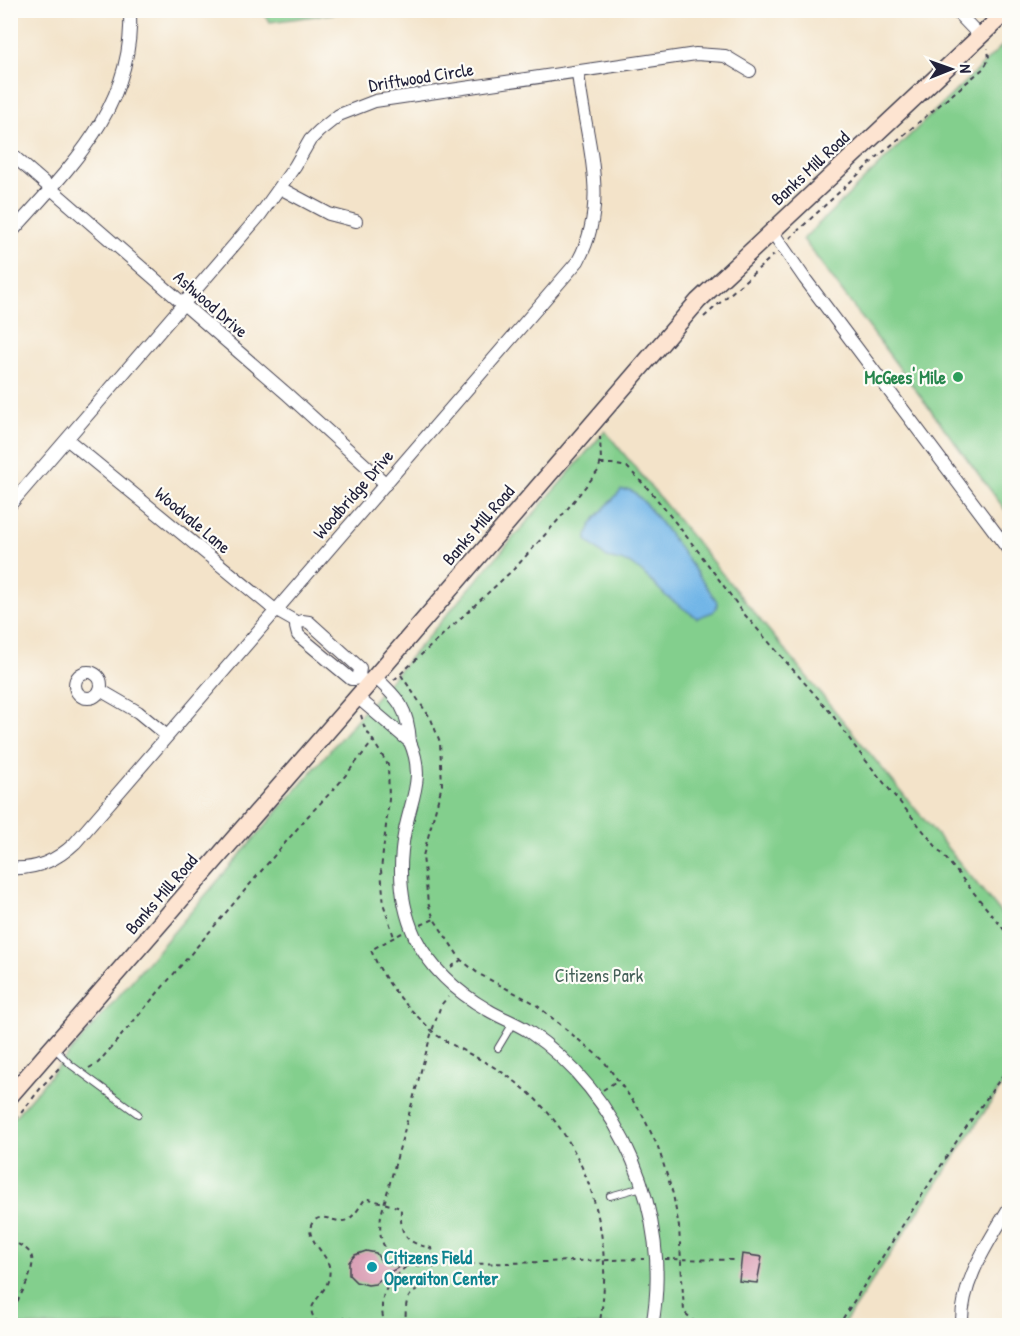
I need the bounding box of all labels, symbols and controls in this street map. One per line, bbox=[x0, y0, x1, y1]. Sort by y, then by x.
north arrow bbox=[921, 39, 981, 99]
street label: Driftwood Circle bbox=[367, 56, 475, 98]
text: N bbox=[955, 64, 977, 74]
street label: Banks Mill Road bbox=[765, 125, 855, 211]
street label: Ashwood Drive bbox=[168, 265, 254, 343]
place label: McGees' Mile bbox=[865, 365, 947, 390]
marker: McGees' Mile bbox=[951, 370, 965, 384]
street label: Woodbridge Drive bbox=[307, 444, 399, 544]
street label: Banks Mill Road bbox=[436, 479, 520, 571]
street label: Woodvale Lane bbox=[150, 481, 236, 559]
street label: Banks Mill Road bbox=[119, 848, 203, 940]
park label: Citizens Park bbox=[555, 963, 644, 988]
place label: Citizens Field Operaiton Center bbox=[384, 1245, 498, 1292]
marker: Citizens Field Operaiton Center bbox=[365, 1260, 379, 1274]

